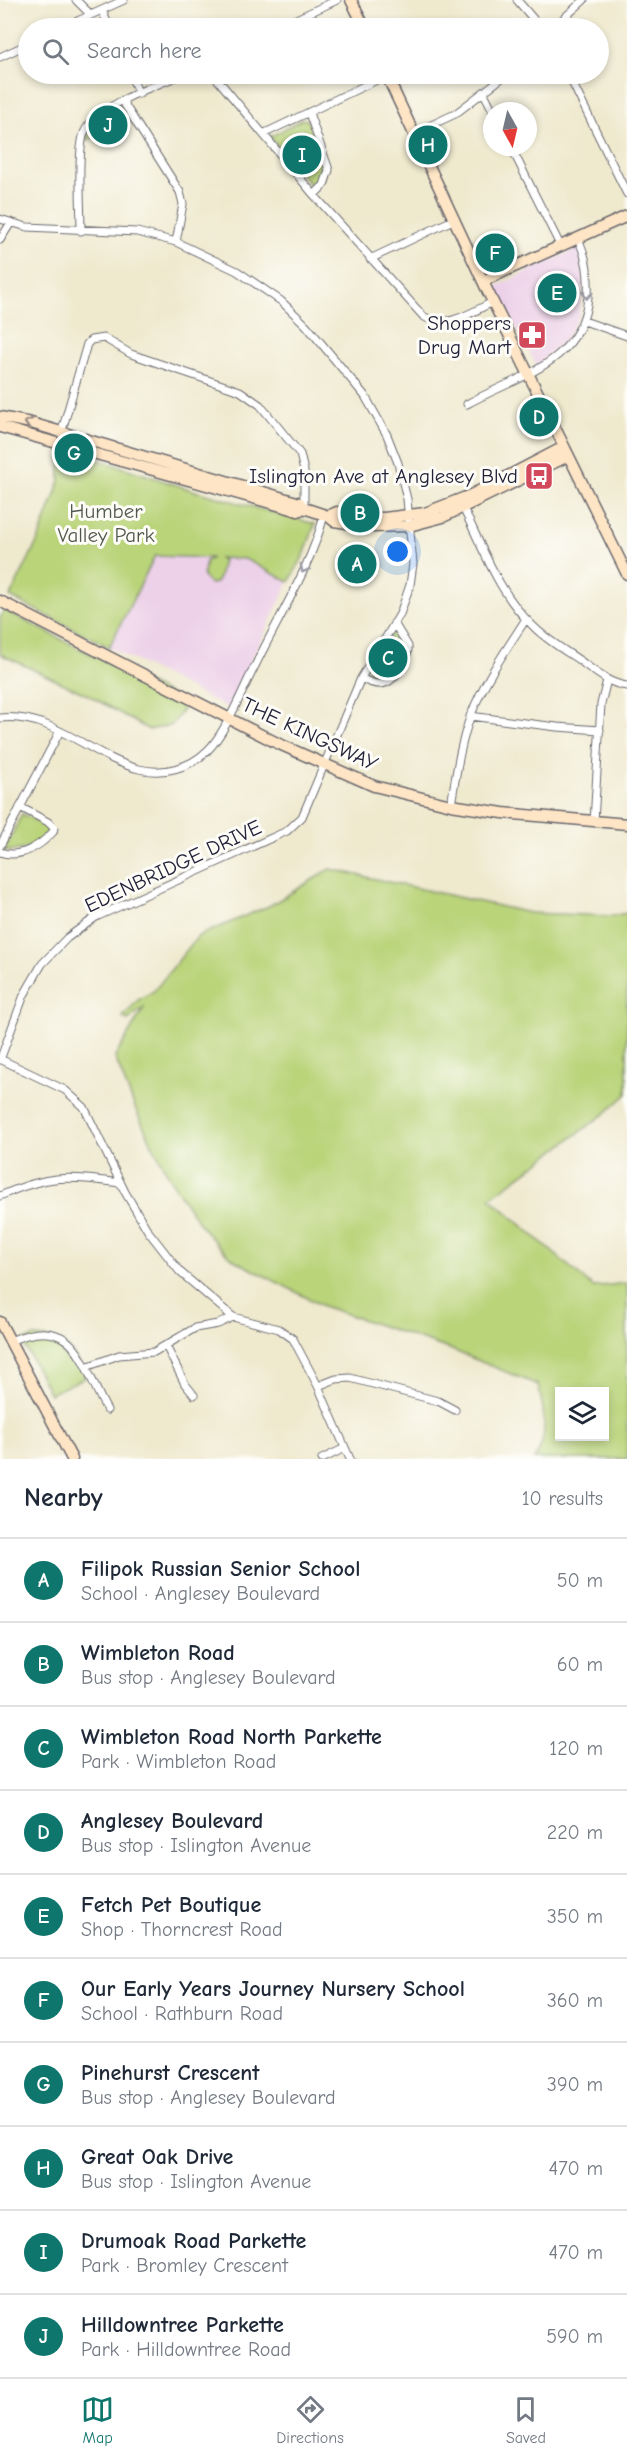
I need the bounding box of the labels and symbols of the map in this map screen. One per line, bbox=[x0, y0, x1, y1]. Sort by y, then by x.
pin: J bbox=[88, 102, 128, 148]
north arrow bbox=[483, 102, 537, 156]
pin: H bbox=[408, 122, 448, 168]
pin: I bbox=[282, 132, 322, 178]
pin: F bbox=[476, 230, 514, 276]
pin: E bbox=[538, 270, 576, 316]
one-way arrow bbox=[581, 291, 594, 300]
place label: Shoppers Drug Mart bbox=[418, 311, 512, 359]
pharmacy icon: Shoppers Drug Mart bbox=[516, 319, 548, 351]
pin: D bbox=[520, 394, 558, 440]
one-way arrow bbox=[23, 418, 34, 430]
pin: G bbox=[54, 430, 94, 476]
bus stop icon: Islington Ave at Anglesey Blvd bbox=[523, 460, 555, 492]
place label: Islington Ave at Anglesey Blvd bbox=[249, 464, 518, 488]
pin: B bbox=[340, 490, 380, 536]
park label: Humber Valley Park bbox=[57, 499, 155, 547]
your location bbox=[383, 537, 412, 566]
pin: A bbox=[338, 542, 376, 586]
one-way arrow bbox=[299, 563, 311, 574]
pin: C bbox=[368, 636, 408, 680]
street label: THE KINGSWAY bbox=[238, 692, 382, 776]
street label: EDENBRIDGE DRIVE bbox=[81, 815, 265, 917]

